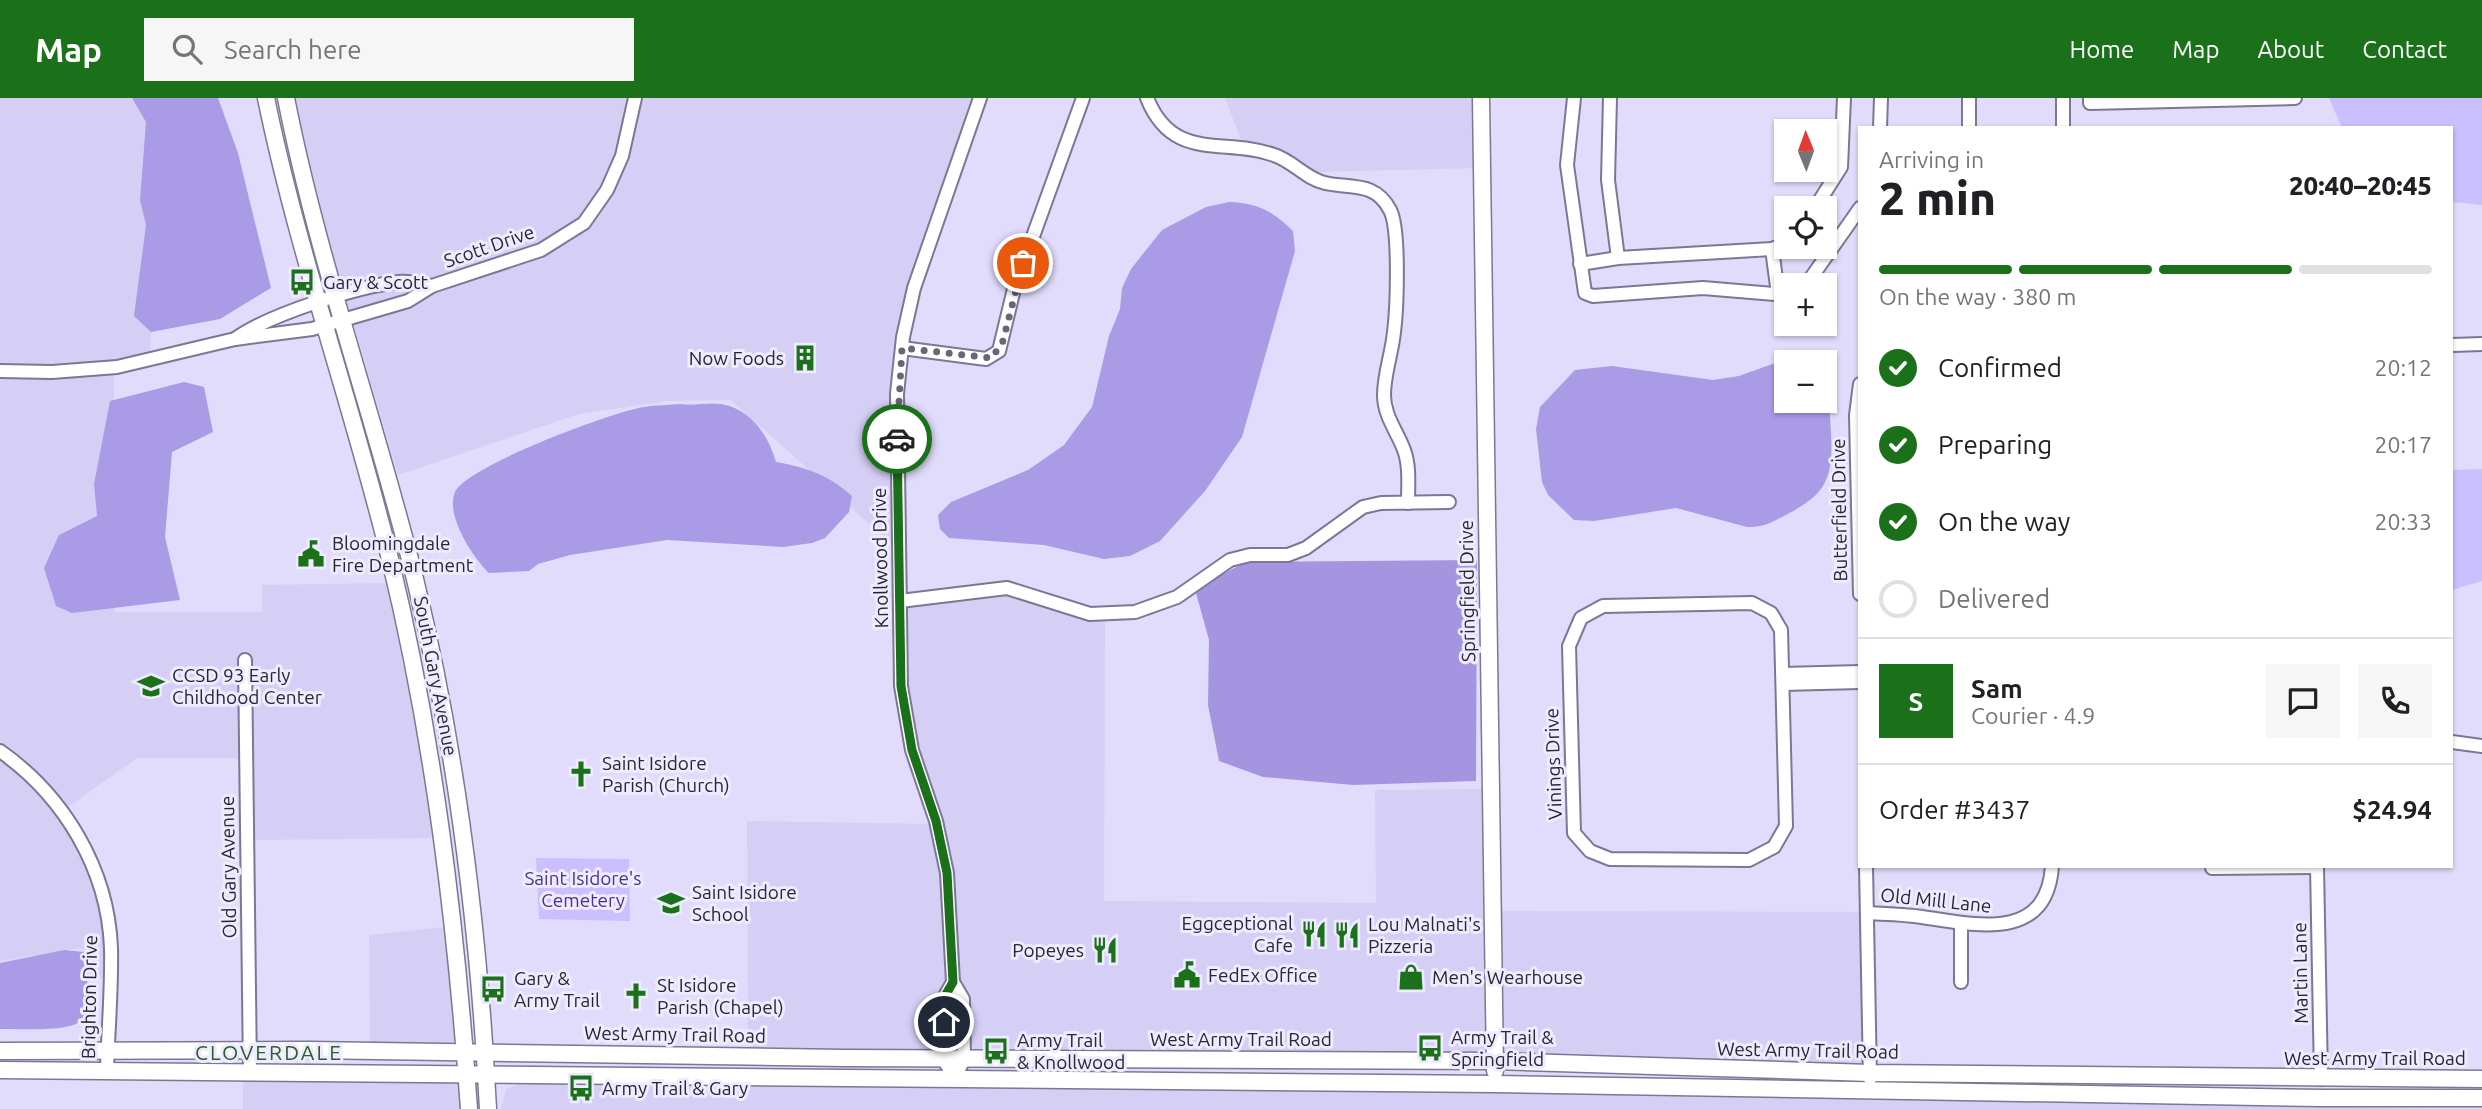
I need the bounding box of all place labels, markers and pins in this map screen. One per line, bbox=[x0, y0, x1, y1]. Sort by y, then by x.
pin bbox=[993, 233, 1053, 293]
bus stop icon: Gary & Scott bbox=[287, 267, 317, 297]
place label: Gary & Scott bbox=[323, 271, 429, 293]
building icon: Now Foods bbox=[790, 343, 820, 373]
place label: Now Foods bbox=[689, 347, 784, 369]
place label: Bloomingdale Fire Department bbox=[332, 532, 474, 576]
public building icon: Bloomingdale Fire Department bbox=[296, 539, 326, 569]
place label: CCSD 93 Early Childhood Center bbox=[172, 664, 322, 708]
school or university icon: CCSD 93 Early Childhood Center bbox=[136, 671, 166, 701]
place label: Saint Isidore Parish (Church) bbox=[602, 752, 730, 796]
church icon: Saint Isidore Parish (Church) bbox=[566, 759, 596, 789]
place label: Saint Isidore School bbox=[692, 881, 797, 925]
school or university icon: Saint Isidore School bbox=[656, 888, 686, 918]
place label: Eggceptional Cafe bbox=[1182, 912, 1293, 956]
place label: Lou Malnati's Pizzeria bbox=[1368, 913, 1481, 957]
restaurant icon: Eggceptional Cafe bbox=[1299, 919, 1329, 949]
restaurant icon: Lou Malnati's Pizzeria bbox=[1332, 920, 1362, 950]
restaurant icon: Popeyes bbox=[1090, 935, 1120, 965]
place label: Popeyes bbox=[1012, 939, 1084, 961]
public building icon: FedEx Office bbox=[1172, 960, 1202, 990]
shop icon: Men's Wearhouse bbox=[1396, 962, 1426, 992]
place label: FedEx Office bbox=[1208, 964, 1317, 986]
place label: Men's Wearhouse bbox=[1432, 966, 1583, 988]
place label: Gary & Army Trail bbox=[514, 967, 600, 1011]
bus stop icon: Gary & Army Trail bbox=[478, 974, 508, 1004]
place label: St Isidore Parish (Chapel) bbox=[657, 974, 784, 1018]
church icon: St Isidore Parish (Chapel) bbox=[621, 981, 651, 1011]
pin bbox=[914, 992, 974, 1052]
place label: Army Trail & Springfield bbox=[1451, 1026, 1554, 1070]
place label: Army Trail & Knollwood bbox=[1017, 1029, 1125, 1073]
bus stop icon: Army Trail & Springfield bbox=[1415, 1033, 1445, 1063]
bus stop icon: Army Trail & Knollwood bbox=[981, 1036, 1011, 1066]
bus stop icon: Army Trail & Gary bbox=[566, 1073, 596, 1103]
place label: Army Trail & Gary bbox=[602, 1077, 748, 1099]

